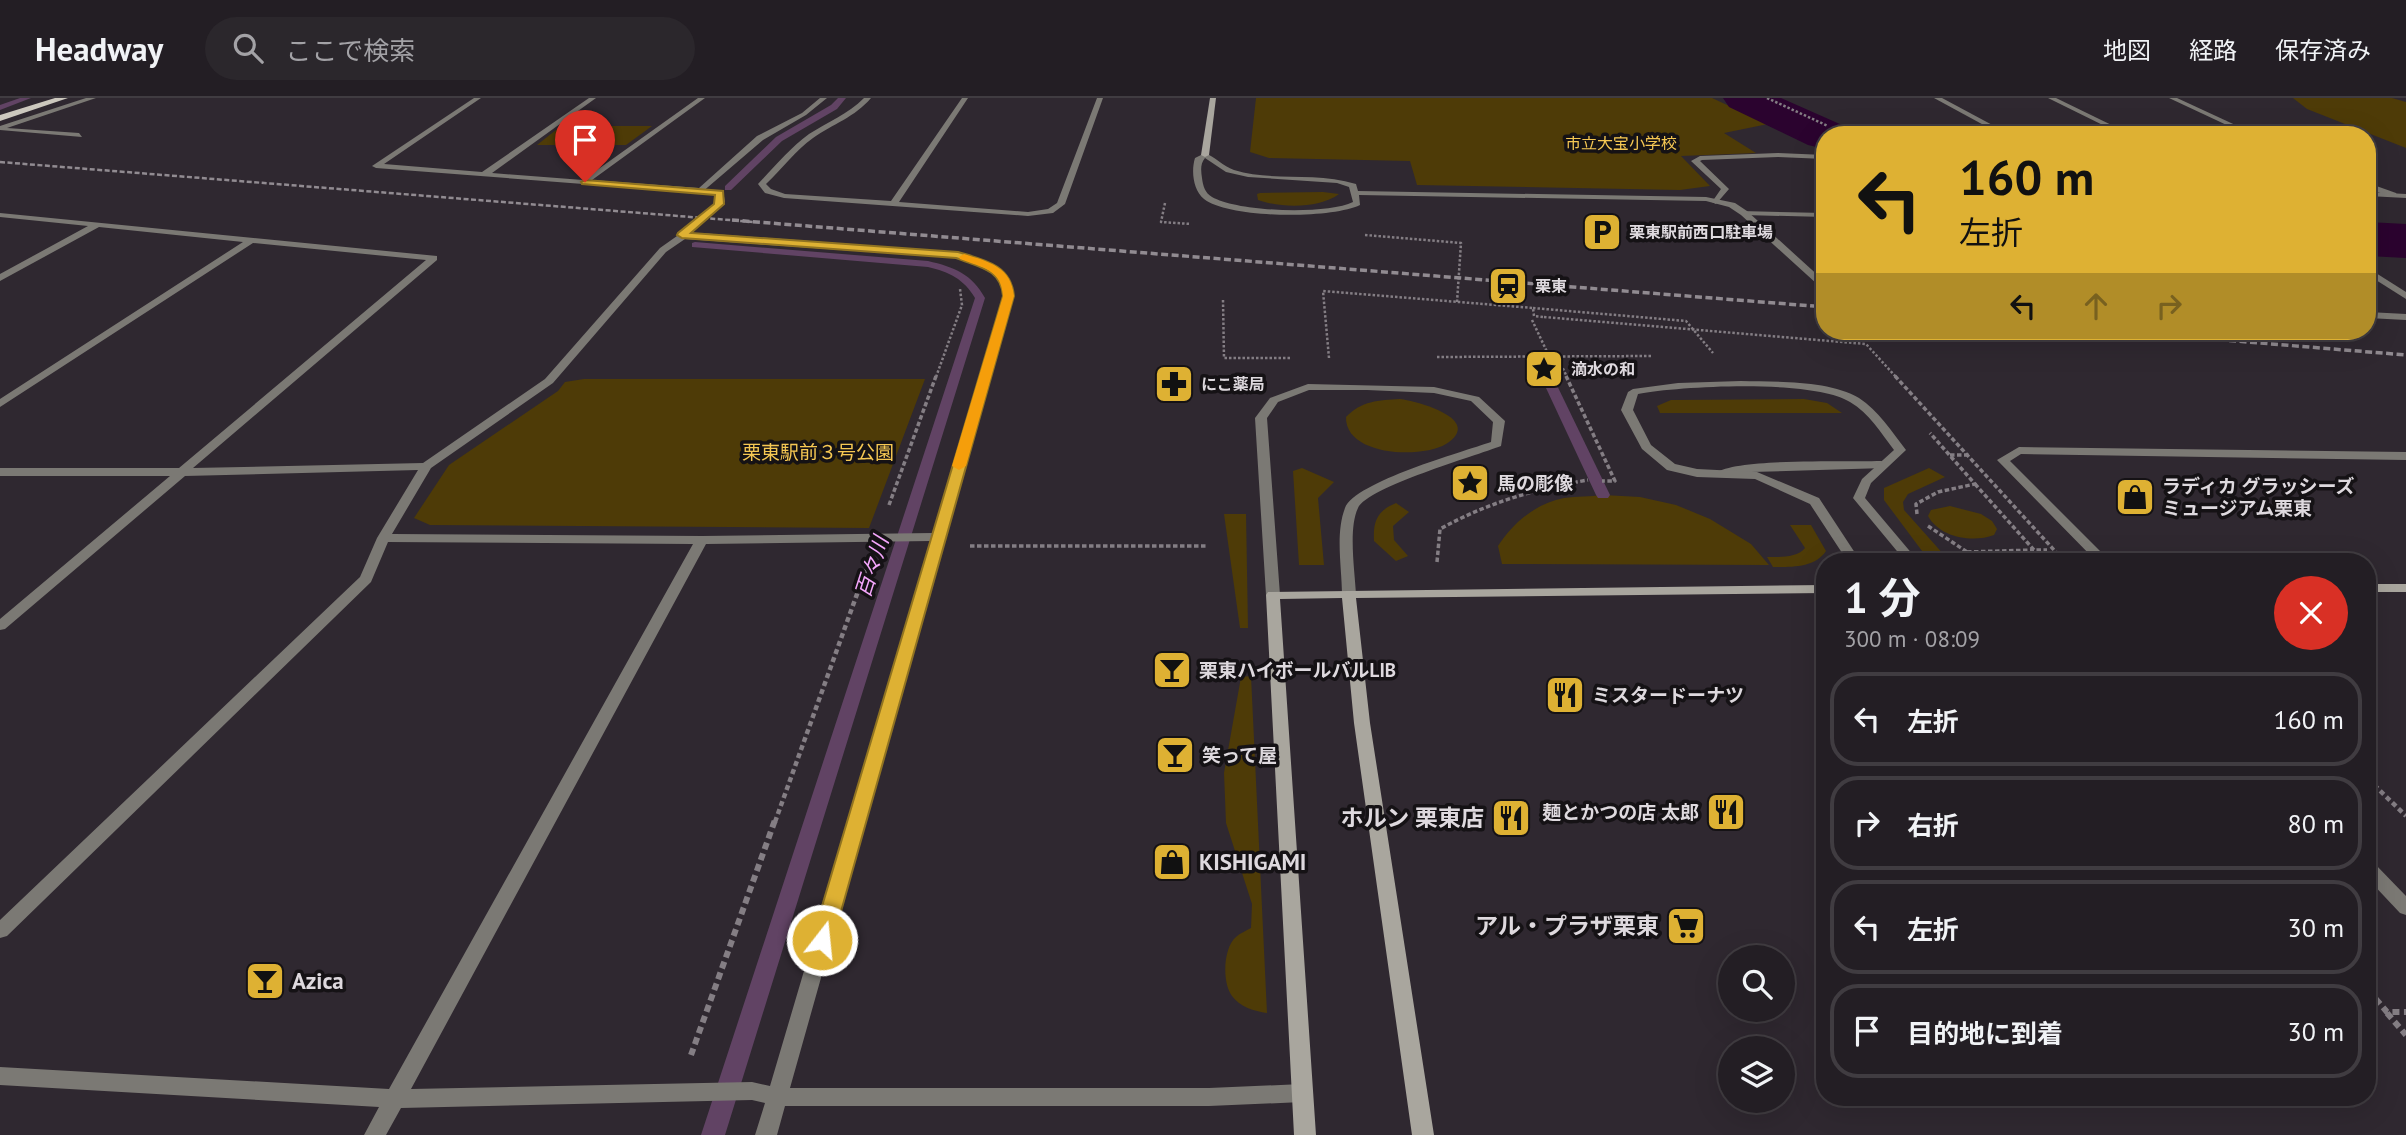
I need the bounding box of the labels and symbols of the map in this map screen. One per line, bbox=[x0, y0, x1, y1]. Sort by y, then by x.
pin bbox=[555, 110, 615, 182]
park label: 市立大宝小学校 bbox=[1565, 133, 1677, 153]
parking icon: 栗東駅前西口駐車場 bbox=[1581, 211, 1623, 253]
place label: 栗東駅前西口駐車場 bbox=[1629, 222, 1773, 242]
station icon: 栗東 bbox=[1487, 265, 1529, 307]
place label: 栗東 bbox=[1535, 276, 1567, 296]
place icon: 滴水の和 bbox=[1523, 348, 1565, 390]
place label: 滴水の和 bbox=[1571, 359, 1635, 379]
pharmacy icon: にこ薬局 bbox=[1153, 363, 1195, 405]
place label: にこ薬局 bbox=[1201, 374, 1265, 394]
park label: 栗東駅前３号公園 bbox=[742, 440, 894, 464]
place icon: 馬の彫像 bbox=[1449, 462, 1491, 504]
place label: 馬の彫像 bbox=[1497, 471, 1573, 495]
place label: ラディカ グラッシーズ ミュージアム栗東 bbox=[2162, 474, 2355, 520]
shop icon: ラディカ グラッシーズ ミュージアム栗東 bbox=[2114, 476, 2156, 518]
water label: 百々川 bbox=[849, 531, 895, 601]
bar icon: 栗東ハイボールバルLIB bbox=[1151, 649, 1193, 691]
place label: 栗東ハイボールバルLIB bbox=[1199, 658, 1396, 682]
restaurant icon: ミスタードーナツ bbox=[1544, 674, 1586, 716]
place label: ミスタードーナツ bbox=[1592, 683, 1744, 707]
bar icon: 笑って屋 bbox=[1154, 734, 1196, 776]
place label: 笑って屋 bbox=[1202, 743, 1277, 767]
restaurant icon: 麺とかつの店 太郎 bbox=[1705, 791, 1747, 833]
restaurant icon: ホルン 栗東店 bbox=[1490, 797, 1532, 839]
place label: 麺とかつの店 太郎 bbox=[1542, 800, 1699, 824]
place label: ホルン 栗東店 bbox=[1341, 803, 1484, 832]
shop icon: KISHIGAMI bbox=[1151, 841, 1193, 883]
place label: KISHIGAMI bbox=[1199, 847, 1306, 876]
position arrow bbox=[785, 903, 859, 977]
supermarket icon: アル・プラザ栗東 bbox=[1665, 905, 1707, 947]
place label: アル・プラザ栗東 bbox=[1475, 911, 1659, 940]
bar icon: Azica bbox=[244, 960, 286, 1002]
place label: Azica bbox=[292, 966, 344, 995]

